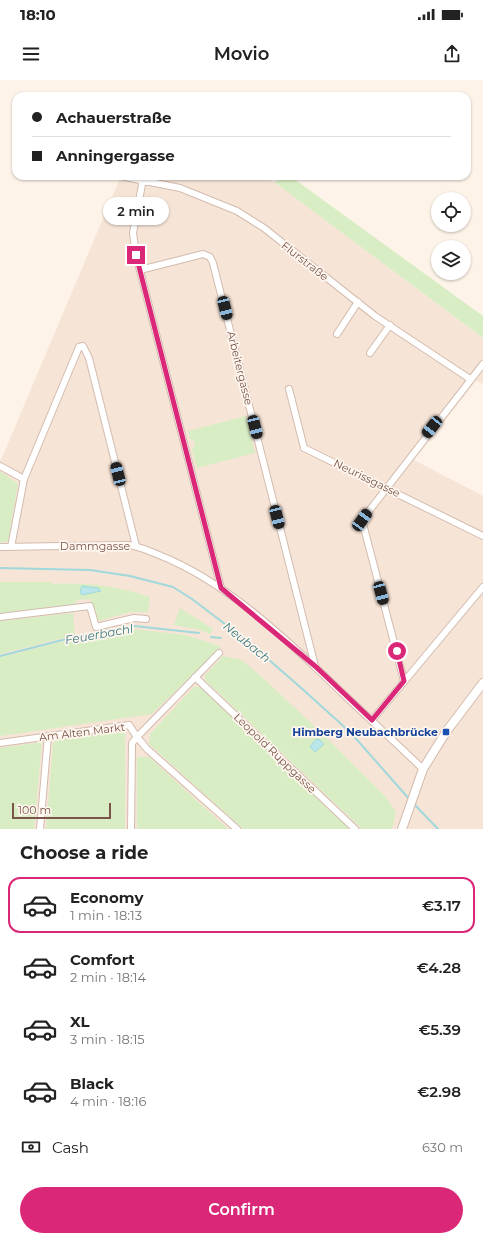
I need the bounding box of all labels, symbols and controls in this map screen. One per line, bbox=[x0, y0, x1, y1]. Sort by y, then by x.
text: 18:10 bbox=[20, 5, 56, 24]
icon: menu bbox=[20, 43, 42, 65]
text: Movio bbox=[214, 43, 269, 65]
icon: share bbox=[441, 43, 463, 65]
text: Achauerstraße bbox=[56, 108, 172, 127]
text: Anningergasse bbox=[56, 146, 175, 165]
map controls bbox=[431, 192, 471, 280]
button: locate bbox=[431, 192, 471, 232]
callout: 2 min bbox=[103, 197, 169, 225]
text: 2 min bbox=[117, 203, 155, 219]
street label: Flurstraße bbox=[279, 238, 332, 284]
button: layers bbox=[431, 240, 471, 280]
route end bbox=[127, 246, 145, 264]
car bbox=[216, 295, 234, 321]
street label: Arbeitergasse bbox=[224, 330, 256, 407]
car bbox=[246, 414, 264, 440]
car bbox=[420, 414, 444, 440]
street label: Neurissgasse bbox=[331, 456, 403, 500]
car bbox=[109, 461, 127, 487]
car bbox=[268, 504, 286, 530]
car bbox=[350, 507, 374, 533]
street label: Dammgasse bbox=[60, 539, 131, 553]
car bbox=[372, 580, 390, 606]
water label: Neubach bbox=[220, 619, 274, 665]
water label: Feuerbachl bbox=[64, 620, 135, 647]
route start bbox=[388, 642, 406, 660]
street label: Leopold Ruppgasse bbox=[231, 710, 319, 796]
street label: Am Alten Markt bbox=[38, 720, 126, 744]
place label: Himberg Neubachbrücke bbox=[292, 725, 438, 739]
marker: Himberg Neubachbrücke bbox=[441, 727, 451, 737]
scale bar bbox=[12, 801, 111, 820]
text: 100 m bbox=[18, 803, 51, 817]
text: Choose a ride bbox=[20, 842, 148, 864]
icon: car bbox=[22, 887, 58, 923]
text: Economy bbox=[70, 888, 143, 907]
text: €3.17 bbox=[422, 896, 461, 915]
text: 1 min · 18:13 bbox=[70, 907, 142, 923]
icon: car bbox=[22, 949, 58, 985]
text: Comfort bbox=[70, 950, 135, 969]
text: €4.28 bbox=[416, 958, 461, 977]
text: 2 min · 18:14 bbox=[70, 969, 146, 985]
icon: car bbox=[22, 1011, 58, 1047]
text: XL bbox=[70, 1012, 89, 1031]
text: €5.39 bbox=[418, 1020, 461, 1039]
text: 3 min · 18:15 bbox=[70, 1031, 145, 1047]
icon: car bbox=[22, 1073, 58, 1109]
text: Black bbox=[70, 1074, 114, 1093]
text: €2.98 bbox=[417, 1082, 461, 1101]
text: 4 min · 18:16 bbox=[70, 1093, 147, 1109]
icon: cash bbox=[20, 1136, 42, 1158]
text: Cash bbox=[52, 1138, 89, 1157]
text: 630 m bbox=[422, 1139, 463, 1155]
button: Confirm bbox=[20, 1187, 463, 1233]

